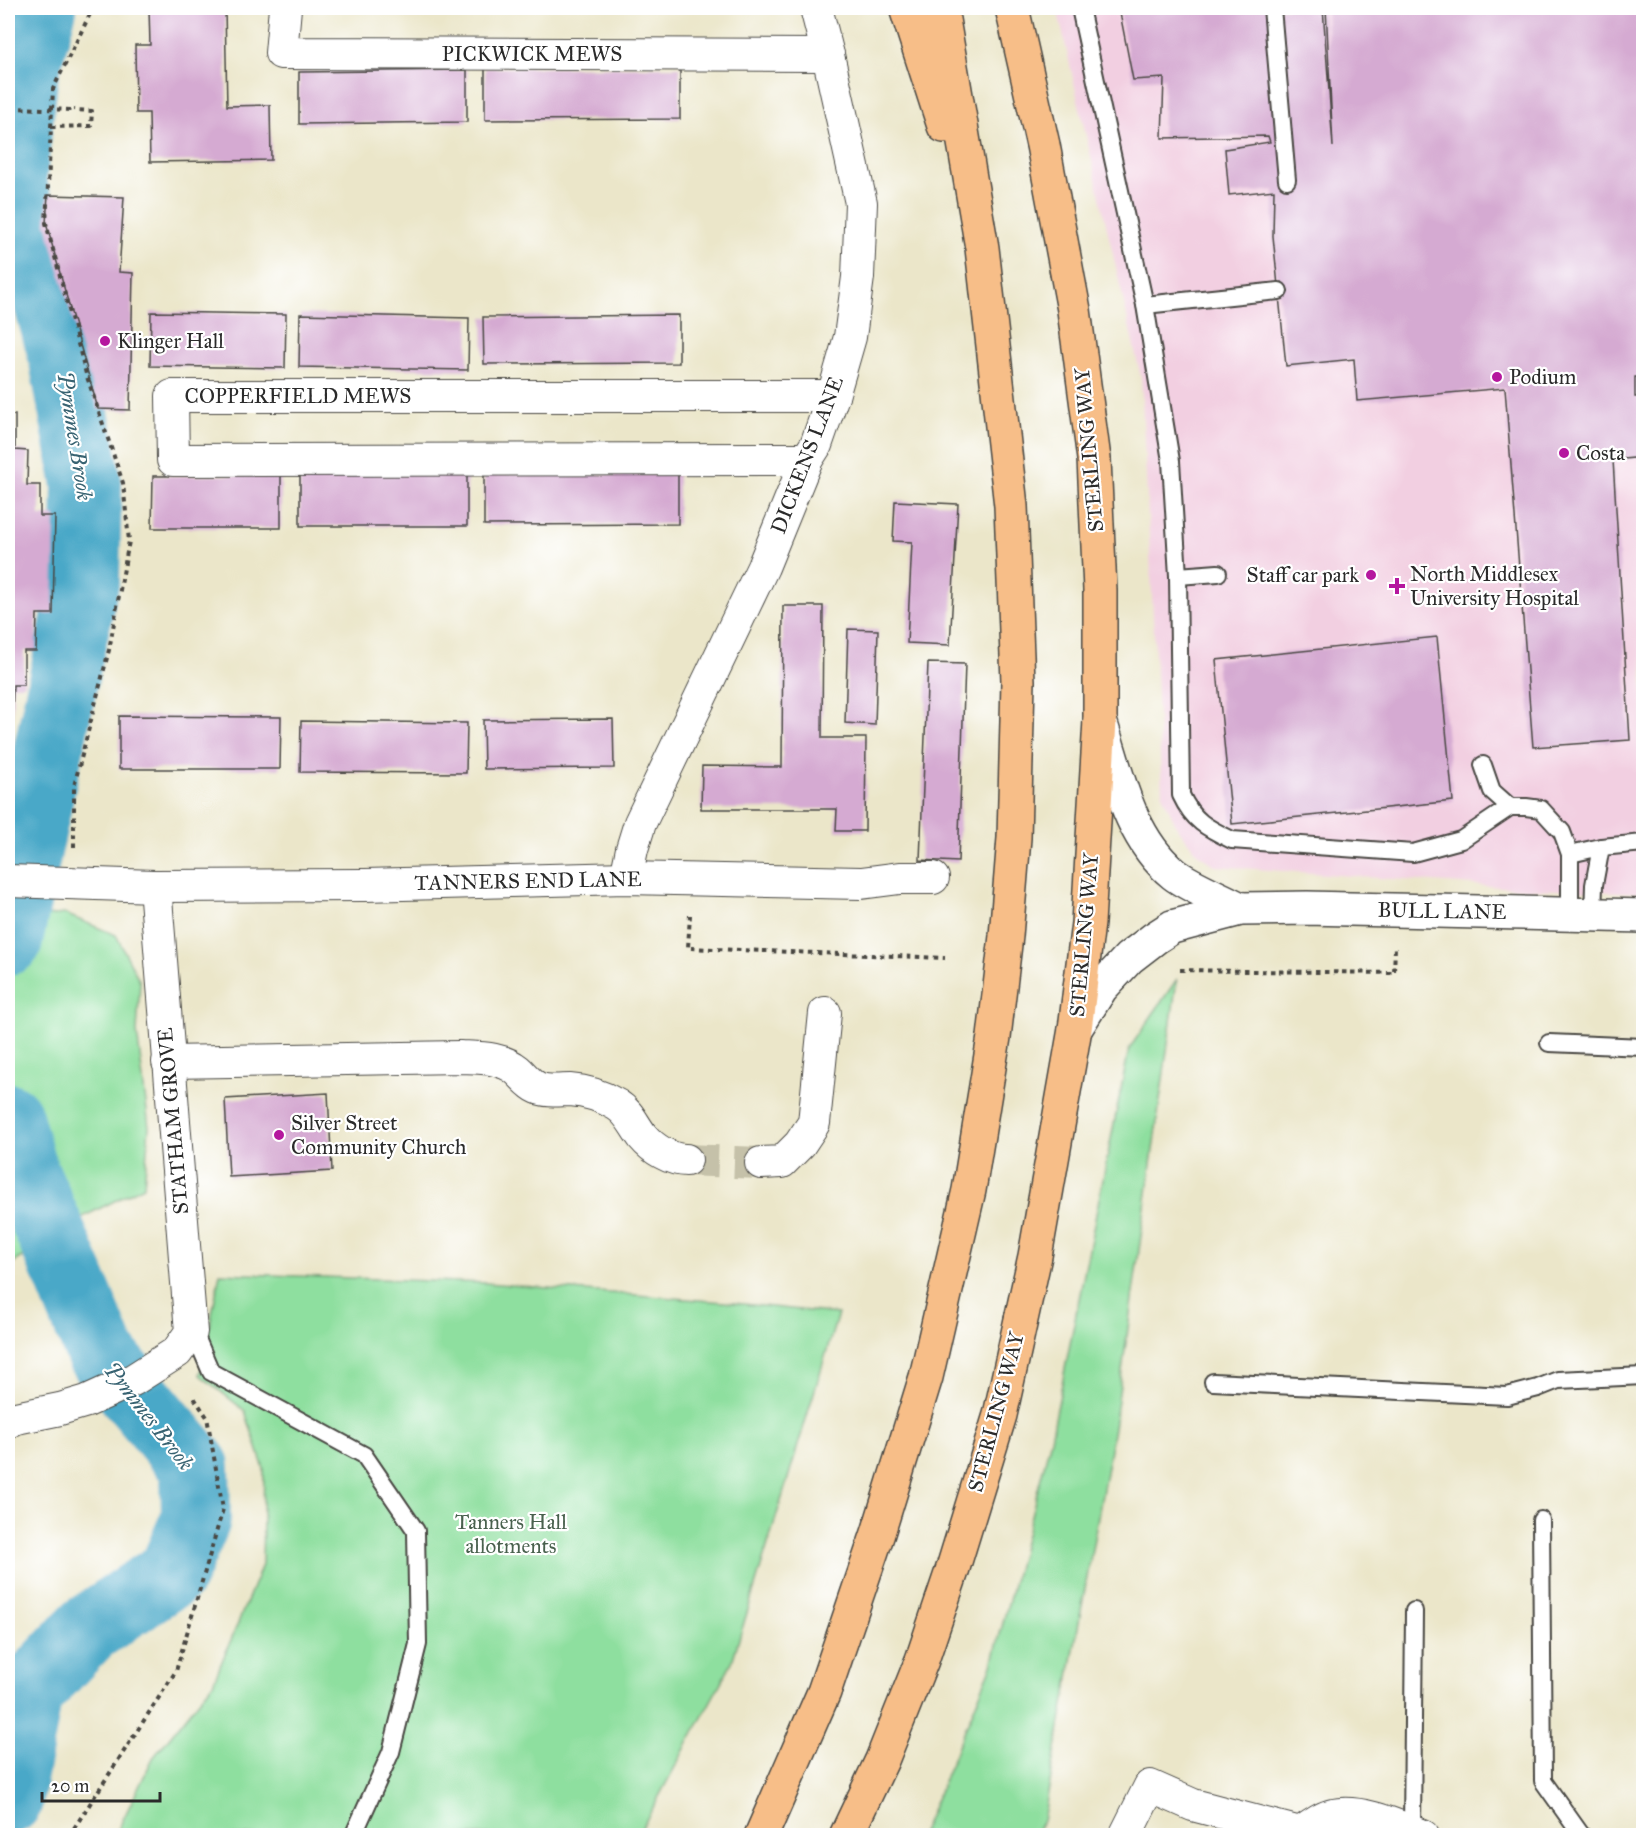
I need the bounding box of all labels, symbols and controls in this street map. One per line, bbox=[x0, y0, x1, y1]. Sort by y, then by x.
street label: PICKWICK MEWS bbox=[442, 41, 622, 67]
place label: Klinger Hall bbox=[117, 328, 224, 354]
marker: Klinger Hall bbox=[98, 334, 112, 348]
place label: Podium bbox=[1509, 364, 1577, 390]
street label: STERLING WAY bbox=[1069, 366, 1109, 533]
water label: Pymmes Brook bbox=[51, 370, 99, 503]
marker: Podium bbox=[1490, 370, 1504, 384]
street label: DICKENS LANE bbox=[765, 373, 849, 537]
street label: COPPERFIELD MEWS bbox=[185, 383, 411, 409]
place label: Costa bbox=[1576, 440, 1625, 466]
marker: Costa bbox=[1557, 446, 1571, 460]
place label: North Middlesex University Hospital bbox=[1410, 561, 1579, 611]
place label: Staff car park bbox=[1247, 562, 1359, 588]
marker: Staff car park bbox=[1364, 568, 1378, 582]
marker: North Middlesex University Hospital bbox=[1388, 577, 1406, 595]
street label: STERLING WAY bbox=[1064, 851, 1104, 1018]
street label: TANNERS END LANE bbox=[414, 866, 642, 896]
street label: BULL LANE bbox=[1377, 897, 1507, 925]
street label: STATHAM GROVE bbox=[152, 1027, 194, 1215]
place label: Silver Street Community Church bbox=[291, 1110, 467, 1160]
marker: Silver Street Community Church bbox=[272, 1128, 286, 1142]
street label: STERLING WAY bbox=[962, 1329, 1030, 1495]
water label: Pymmes Brook bbox=[98, 1356, 200, 1476]
park label: Tanners Hall allotments bbox=[455, 1509, 567, 1559]
scale bar bbox=[42, 1765, 160, 1803]
text: 20 m bbox=[51, 1775, 89, 1797]

